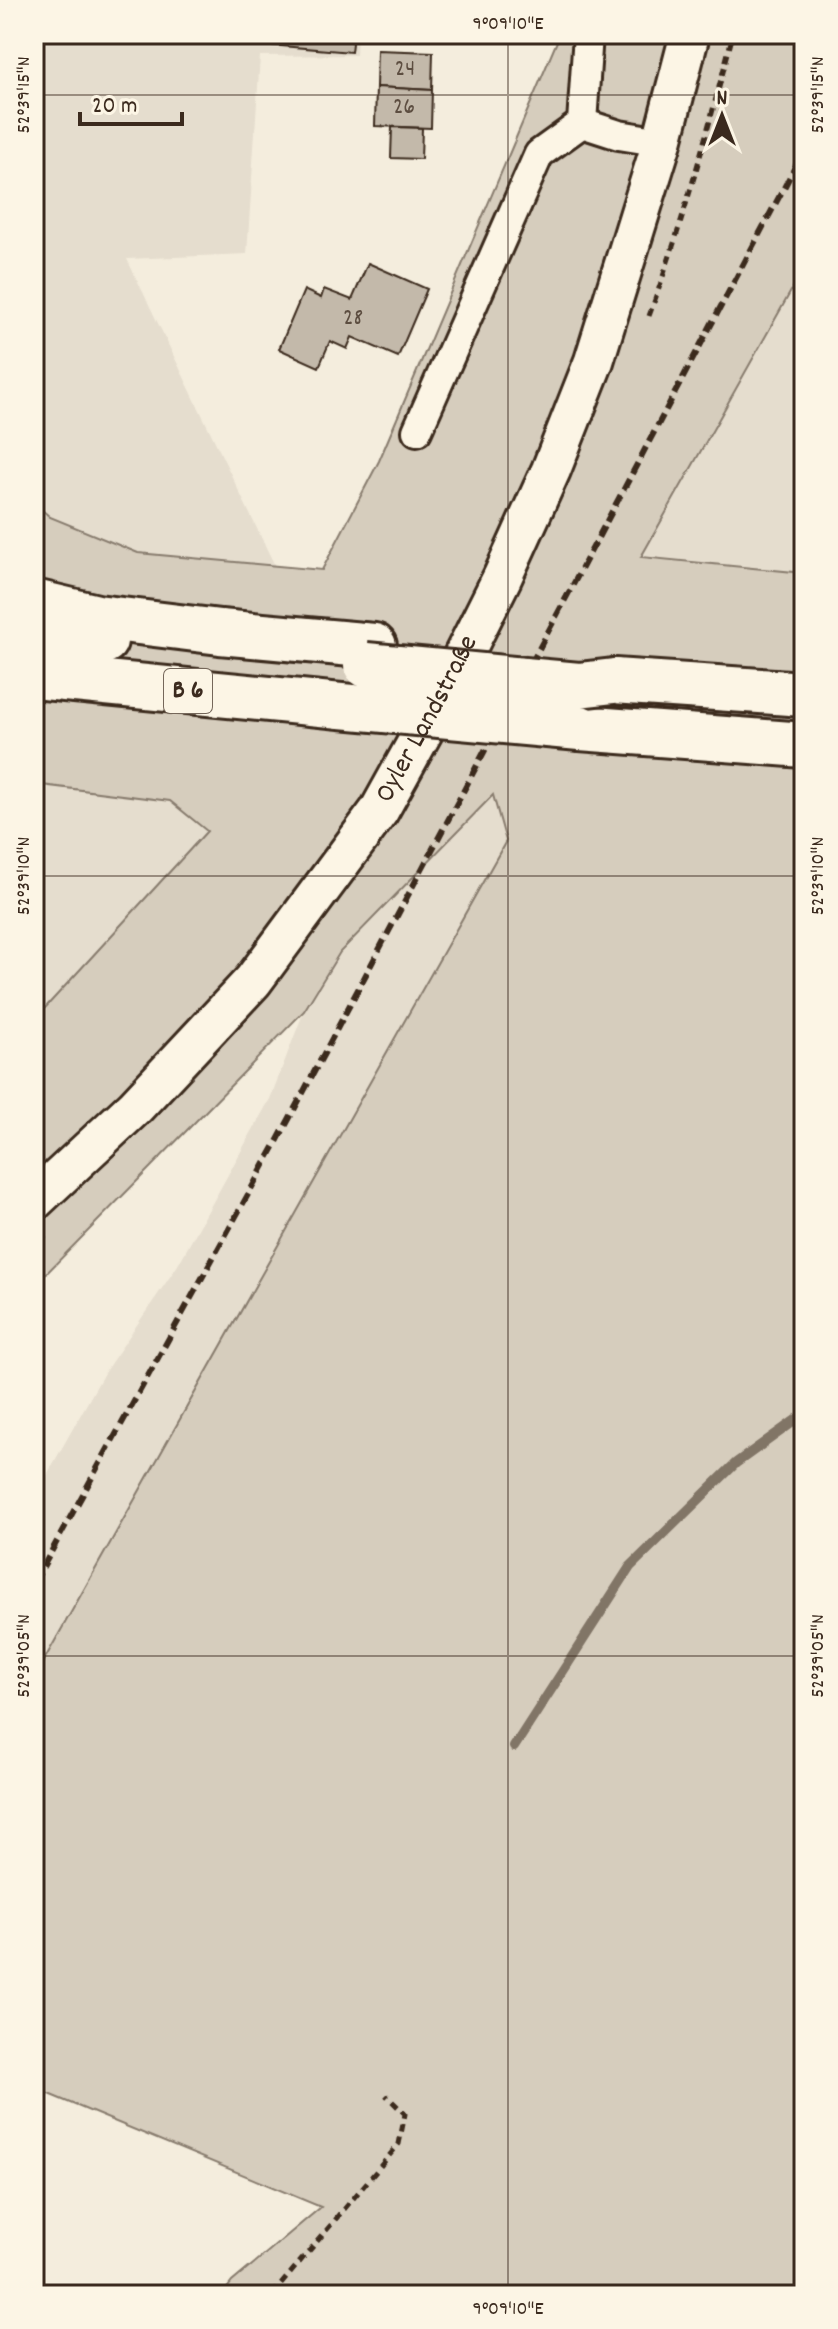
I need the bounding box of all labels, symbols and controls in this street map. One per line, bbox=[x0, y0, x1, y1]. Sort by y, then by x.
text: 9°09'10"E bbox=[472, 11, 544, 39]
house number: 24 bbox=[395, 53, 415, 87]
text: 52°39'15"N bbox=[11, 56, 39, 134]
text: 52°39'15"N bbox=[805, 56, 833, 134]
scale bar bbox=[80, 76, 182, 126]
north arrow bbox=[682, 76, 762, 156]
text: N bbox=[717, 84, 728, 115]
text: 20 m bbox=[92, 90, 138, 124]
house number: 26 bbox=[393, 91, 415, 125]
house number: 28 bbox=[343, 302, 363, 336]
street label: Oyler Landstraße bbox=[367, 629, 490, 811]
road number: B 6 bbox=[164, 669, 212, 713]
text: 52°39'10"N bbox=[11, 837, 39, 915]
text: 52°39'10"N bbox=[805, 837, 833, 915]
text: 52°39'05"N bbox=[11, 1614, 39, 1698]
text: 52°39'05"N bbox=[805, 1614, 833, 1698]
text: 9°09'10"E bbox=[472, 2296, 544, 2324]

